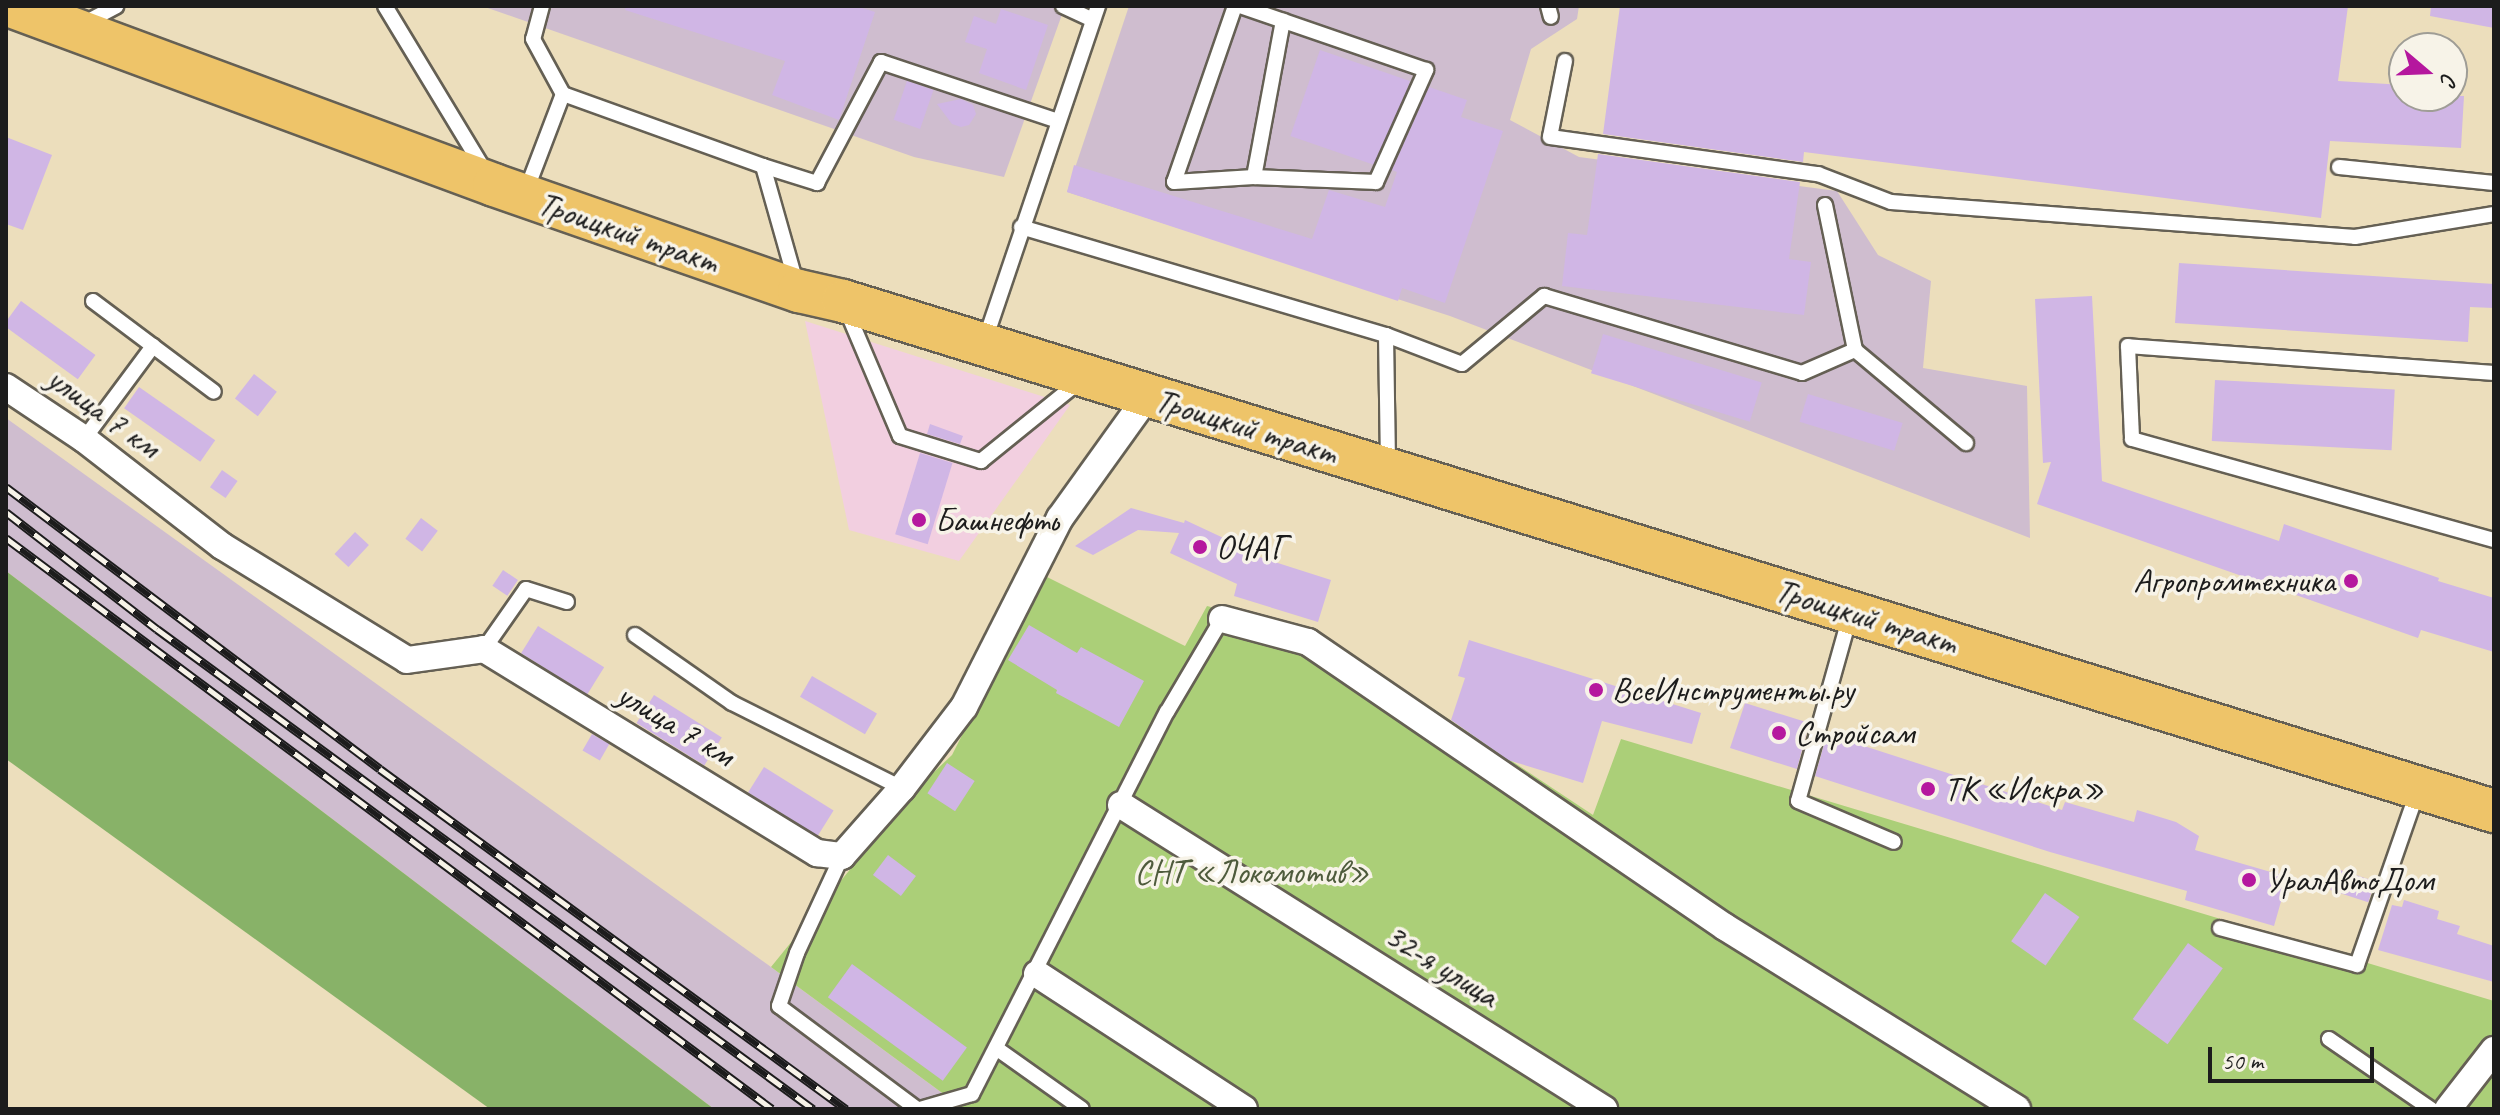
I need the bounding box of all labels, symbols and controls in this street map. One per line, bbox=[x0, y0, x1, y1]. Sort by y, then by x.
north arrow bbox=[2388, 32, 2468, 112]
text: С bbox=[2434, 69, 2464, 89]
street label: Троицкий тракт bbox=[533, 182, 723, 282]
street label: улица 7 км bbox=[40, 357, 168, 467]
street label: Троицкий тракт bbox=[1151, 379, 1341, 473]
place label: Башнефть bbox=[935, 500, 1058, 540]
marker: Башнефть bbox=[910, 511, 928, 529]
place label: ОЧАГ bbox=[1216, 527, 1285, 567]
marker: ОЧАГ bbox=[1191, 538, 1209, 556]
place label: Агропромтехника bbox=[2133, 561, 2335, 601]
street label: Троицкий тракт bbox=[1771, 569, 1961, 663]
marker: Агропромтехника bbox=[2342, 572, 2360, 590]
place label: ВсеИнструменты.ру bbox=[1612, 670, 1854, 710]
street label: улица 7 км bbox=[610, 673, 742, 775]
marker: ВсеИнструменты.ру bbox=[1587, 681, 1605, 699]
place label: Стройсам bbox=[1795, 713, 1914, 753]
marker: Стройсам bbox=[1770, 724, 1788, 742]
place label: ТК «Искра» bbox=[1944, 769, 2104, 809]
marker: ТК «Искра» bbox=[1919, 780, 1937, 798]
park label: СНТ «Локомотив» bbox=[1134, 852, 1370, 892]
place label: УралАвтоДом bbox=[2265, 860, 2433, 900]
marker: УралАвтоДом bbox=[2240, 871, 2258, 889]
street label: 32-я улица bbox=[1377, 914, 1507, 1016]
scale bar bbox=[2212, 1031, 2378, 1081]
text: 50 m bbox=[2222, 1046, 2263, 1076]

